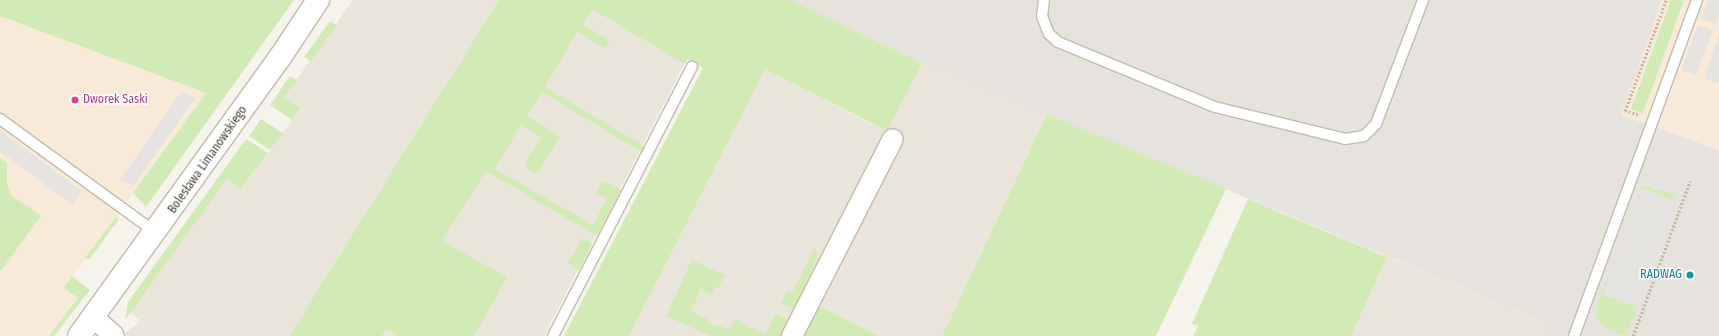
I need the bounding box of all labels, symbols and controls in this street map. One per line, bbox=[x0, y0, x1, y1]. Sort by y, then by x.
place label: Dworek Saski bbox=[83, 93, 148, 107]
marker: Dworek Saski bbox=[70, 95, 80, 105]
street label: Bolesława Limanowskiego bbox=[165, 103, 251, 217]
place label: RADWAG bbox=[1640, 268, 1682, 282]
marker: RADWAG bbox=[1685, 270, 1695, 280]

